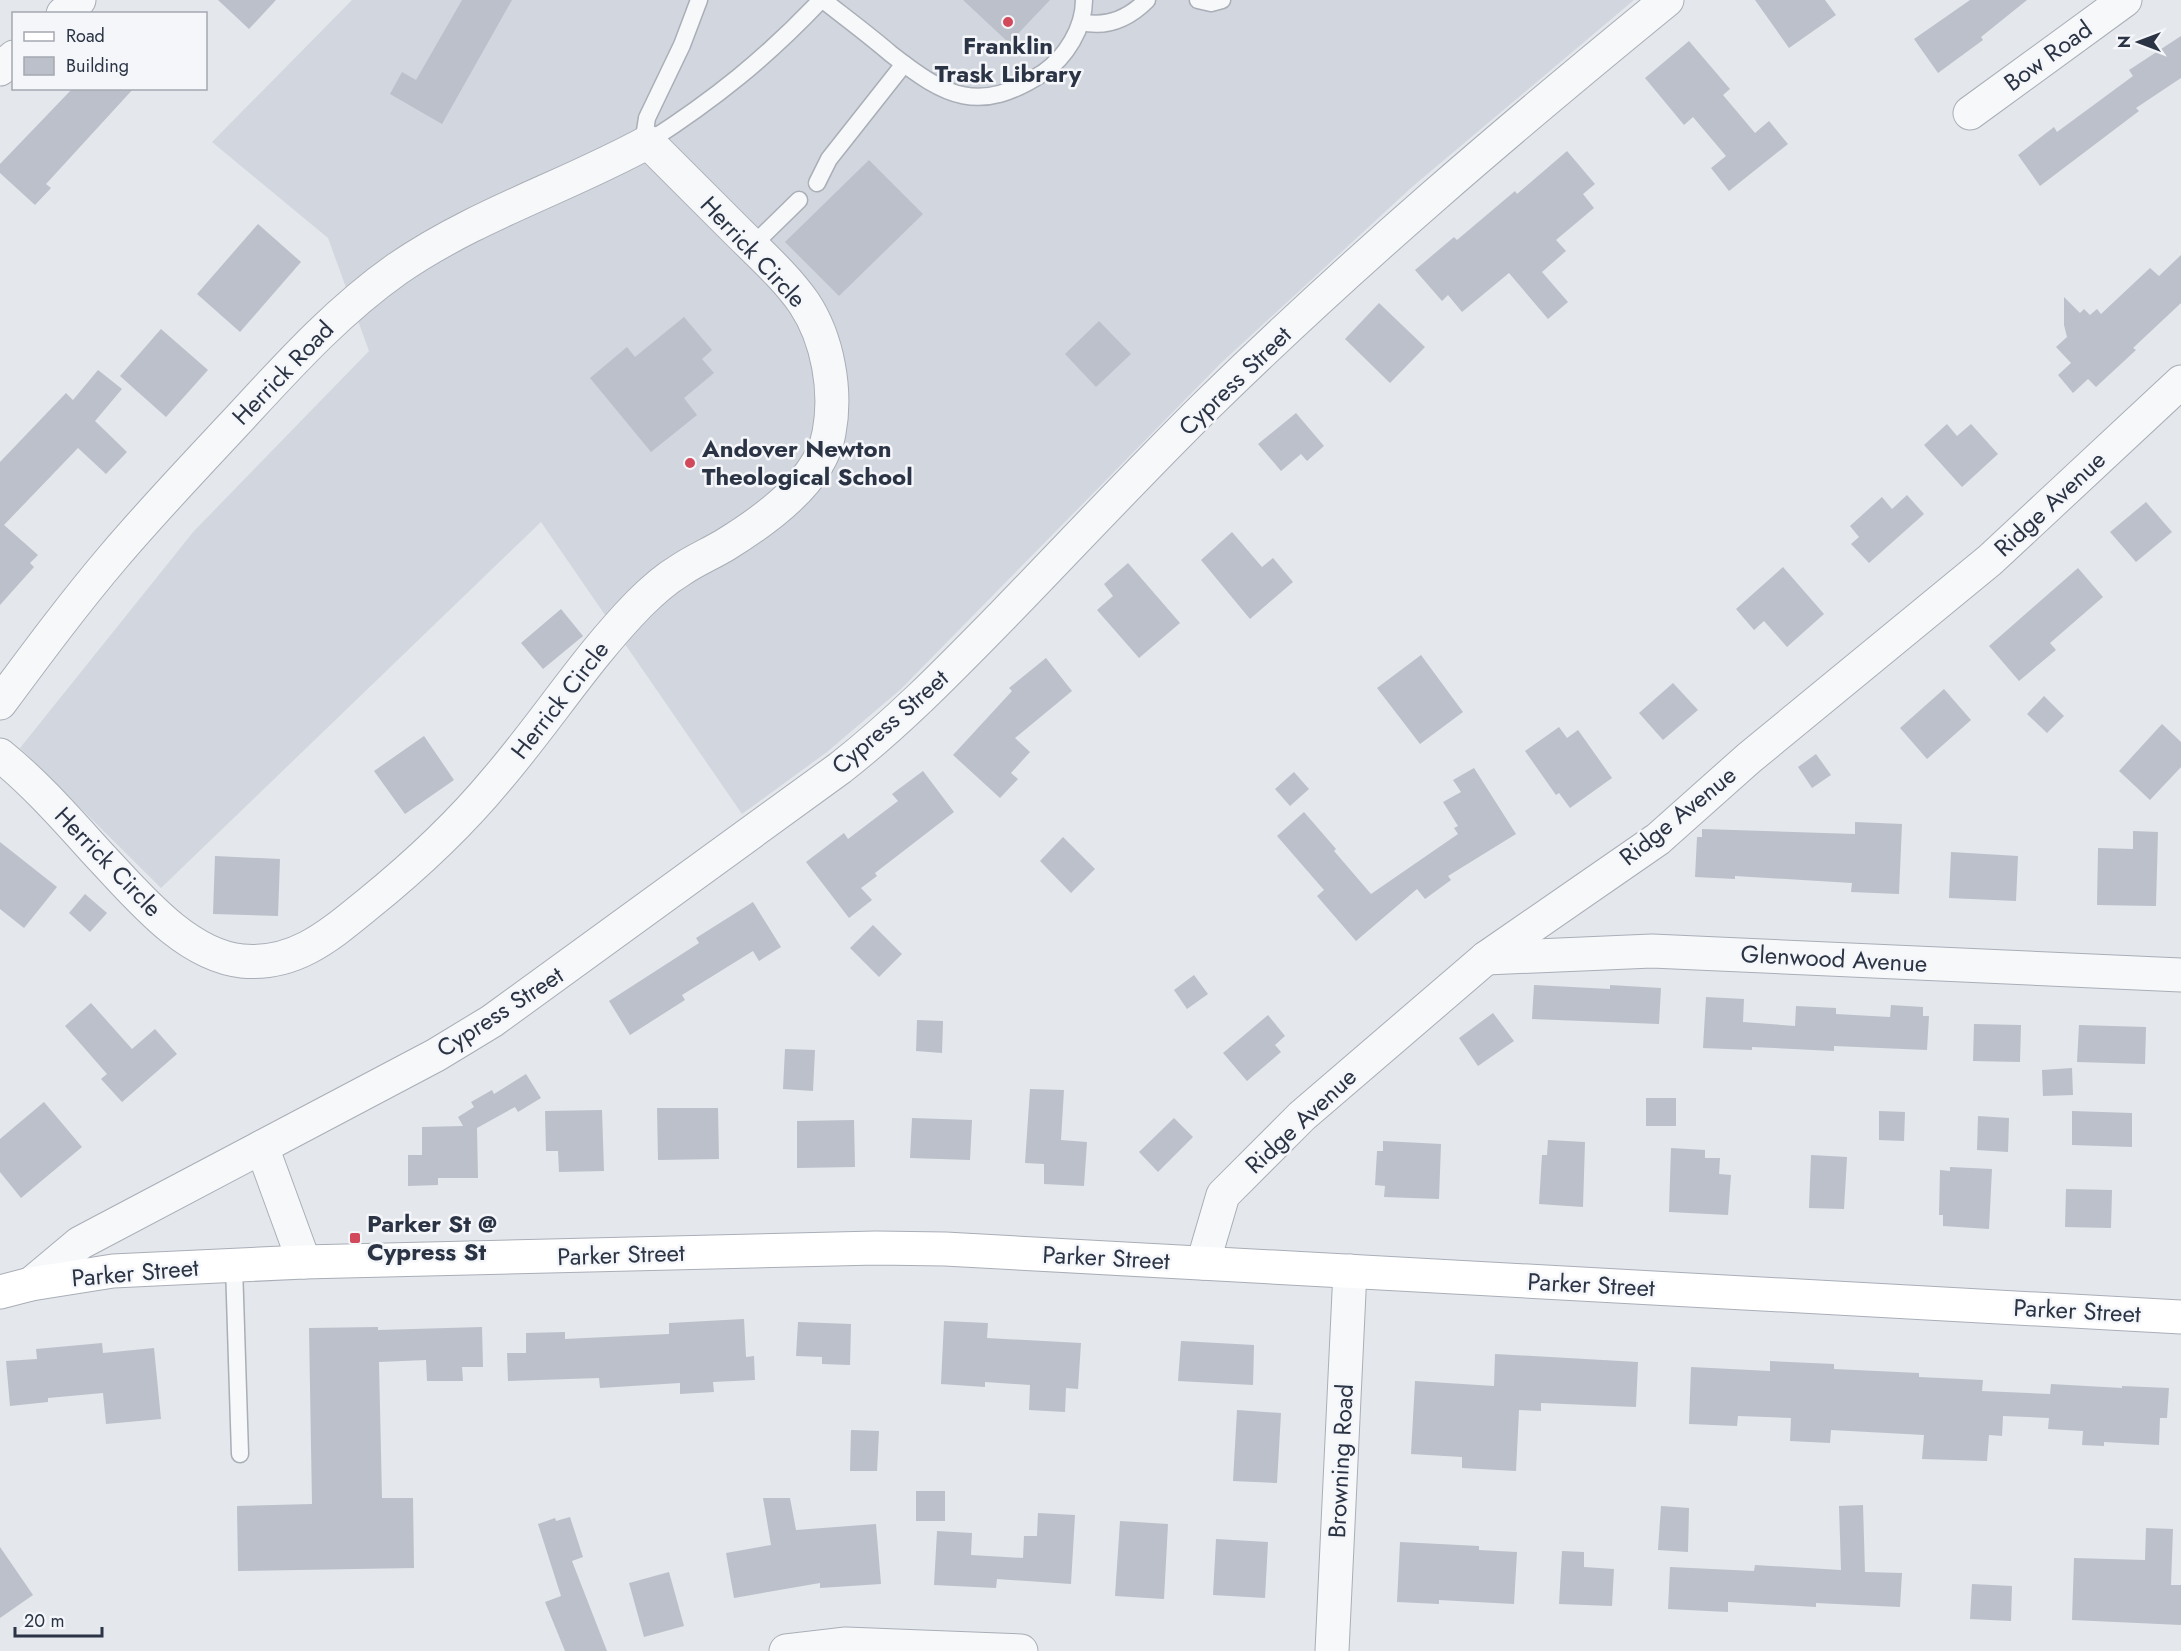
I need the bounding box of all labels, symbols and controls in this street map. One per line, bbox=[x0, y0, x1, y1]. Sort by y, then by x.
legend bbox=[12, 12, 207, 90]
street label: Bow Road bbox=[1996, 12, 2099, 100]
north arrow bbox=[2109, 12, 2169, 72]
marker: Franklin Trask Library bbox=[1001, 15, 1015, 29]
text: Road bbox=[66, 23, 105, 49]
place label: Franklin Trask Library bbox=[935, 28, 1082, 91]
text: N bbox=[2113, 36, 2136, 48]
text: Building bbox=[66, 53, 129, 79]
street label: Herrick Circle bbox=[692, 188, 814, 315]
street label: Herrick Road bbox=[224, 313, 342, 433]
street label: Cypress Street bbox=[1170, 318, 1299, 443]
place label: Andover Newton Theological School bbox=[701, 431, 913, 494]
street label: Ridge Avenue bbox=[1986, 443, 2113, 565]
marker: Andover Newton Theological School bbox=[683, 456, 697, 470]
street label: Herrick Circle bbox=[502, 633, 617, 766]
street label: Cypress Street bbox=[824, 661, 956, 782]
street label: Ridge Avenue bbox=[1612, 758, 1744, 874]
street label: Herrick Circle bbox=[47, 799, 170, 925]
street label: Glenwood Avenue bbox=[1740, 936, 1928, 981]
street label: Cypress Street bbox=[430, 957, 570, 1066]
street label: Ridge Avenue bbox=[1237, 1060, 1364, 1182]
place label: Parker St @ Cypress St bbox=[367, 1206, 497, 1269]
marker: Parker St @ Cypress St bbox=[348, 1231, 362, 1245]
street label: Parker Street bbox=[557, 1235, 686, 1274]
street label: Parker Street bbox=[1041, 1237, 1171, 1278]
street label: Parker Street bbox=[70, 1249, 200, 1295]
street label: Parker Street bbox=[1526, 1264, 1656, 1305]
street label: Parker Street bbox=[2012, 1290, 2142, 1331]
street label: Browning Road bbox=[1319, 1383, 1362, 1539]
scale bar bbox=[15, 1600, 102, 1638]
text: 20 m bbox=[24, 1608, 64, 1634]

